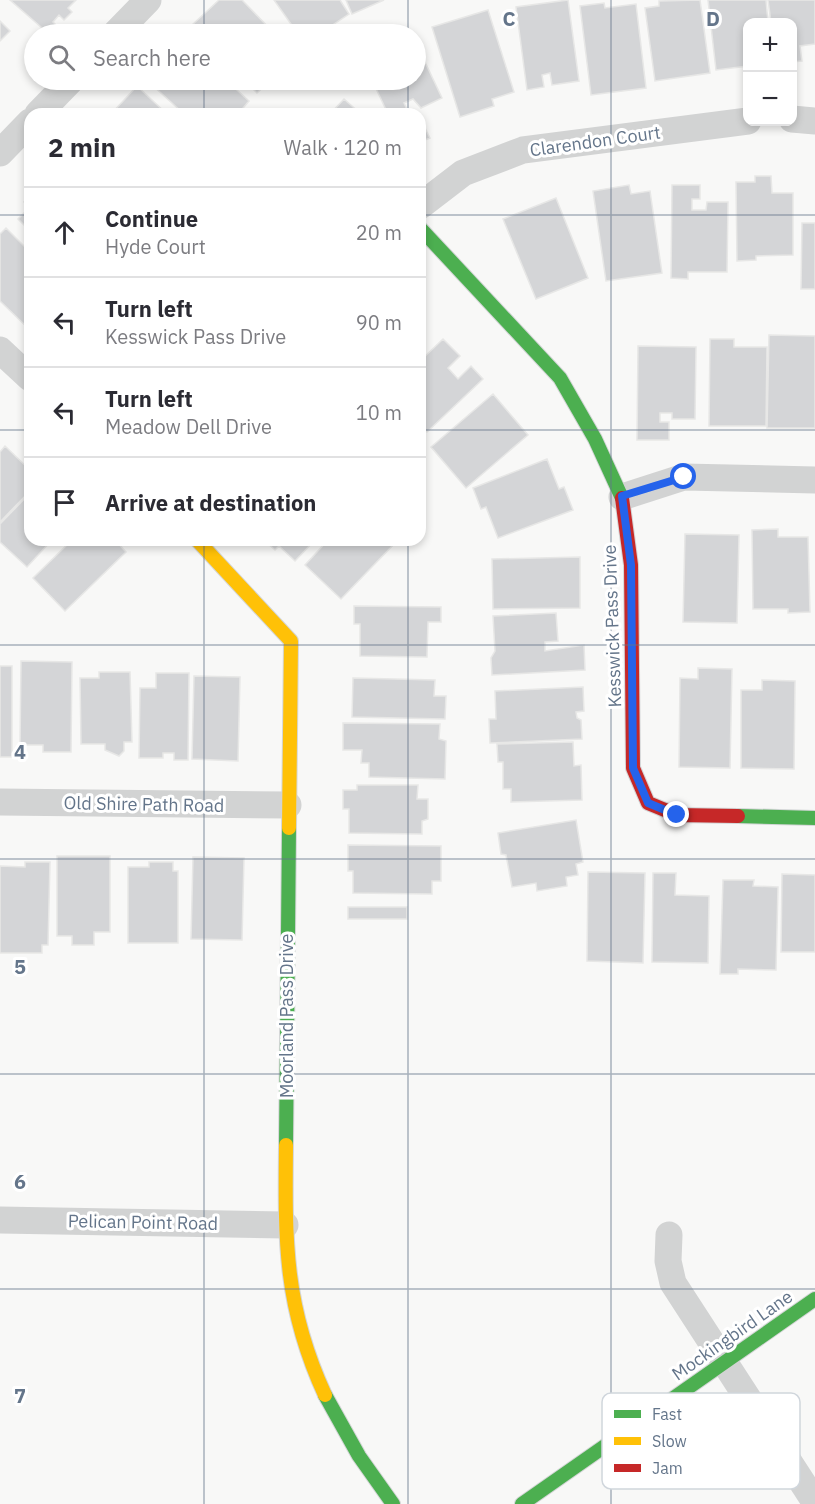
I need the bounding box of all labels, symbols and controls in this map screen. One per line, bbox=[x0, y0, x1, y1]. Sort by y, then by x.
text: C bbox=[502, 5, 516, 32]
text: D bbox=[706, 5, 720, 32]
map controls bbox=[743, 18, 797, 126]
button: + bbox=[743, 18, 797, 72]
search box bbox=[24, 24, 426, 90]
icon: search bbox=[45, 41, 78, 74]
text: Search here bbox=[93, 43, 211, 72]
button: − bbox=[743, 72, 797, 126]
street label: Clarendon Court bbox=[528, 120, 662, 162]
text: 2 min bbox=[48, 130, 116, 164]
text: Walk · 120 m bbox=[284, 134, 402, 161]
text: Continue bbox=[105, 204, 198, 233]
icon: ahead bbox=[48, 216, 81, 249]
text: 20 m bbox=[356, 219, 402, 246]
text: Hyde Court bbox=[105, 233, 206, 260]
text: Turn left bbox=[105, 294, 193, 323]
icon: left bbox=[48, 306, 81, 339]
text: 90 m bbox=[356, 309, 402, 336]
text: Kesswick Pass Drive bbox=[105, 323, 286, 350]
text: Turn left bbox=[105, 384, 193, 413]
icon: left bbox=[48, 396, 81, 429]
text: 10 m bbox=[356, 399, 402, 426]
text: Meadow Dell Drive bbox=[105, 413, 272, 440]
route start bbox=[670, 463, 696, 489]
icon: arrive bbox=[48, 486, 81, 519]
text: Arrive at destination bbox=[105, 488, 316, 517]
street label: Kesswick Pass Drive bbox=[598, 544, 626, 708]
text: 4 bbox=[14, 738, 26, 765]
street label: Old Shire Path Road bbox=[63, 791, 225, 817]
route end bbox=[663, 801, 689, 827]
street label: Moorland Pass Drive bbox=[275, 934, 298, 1098]
text: 5 bbox=[14, 953, 26, 980]
text: 6 bbox=[14, 1168, 26, 1195]
street label: Pelican Point Road bbox=[68, 1209, 218, 1235]
street label: Mockingbird Lane bbox=[667, 1285, 797, 1385]
text: 7 bbox=[14, 1382, 26, 1409]
legend bbox=[602, 1393, 800, 1489]
text: Fast bbox=[652, 1404, 682, 1424]
text: Slow bbox=[652, 1431, 687, 1451]
text: Jam bbox=[652, 1458, 683, 1478]

